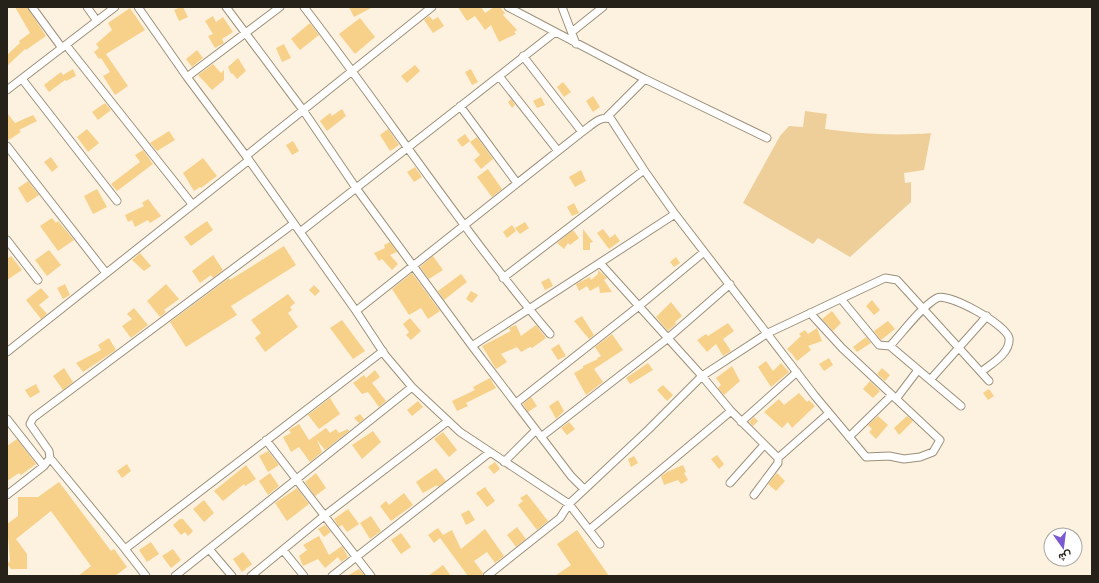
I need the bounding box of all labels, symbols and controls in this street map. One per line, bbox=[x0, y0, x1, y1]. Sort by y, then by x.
north arrow bbox=[1043, 527, 1083, 567]
text: ش bbox=[1057, 548, 1074, 565]

